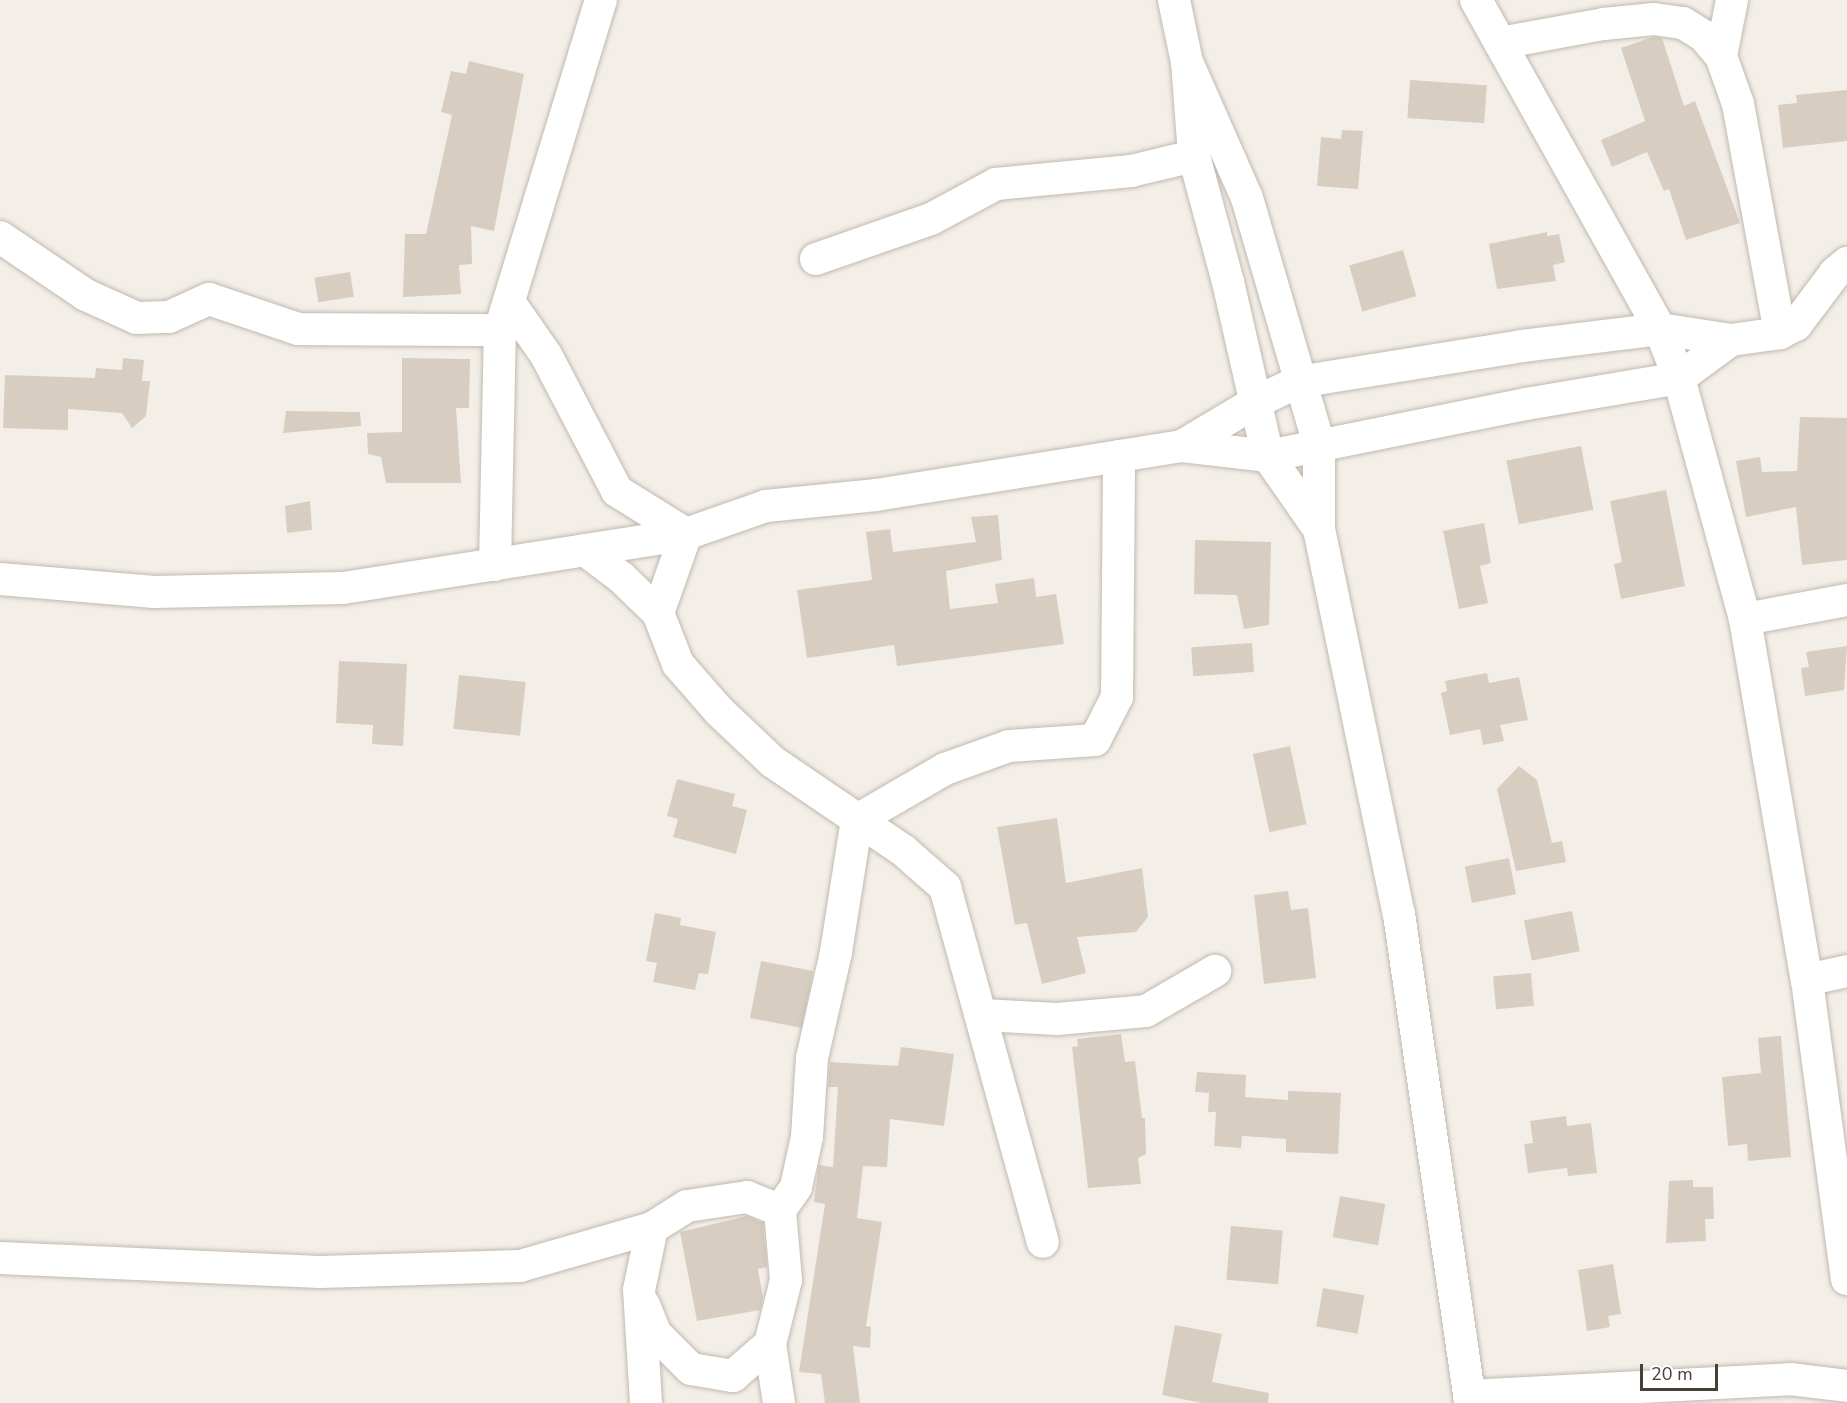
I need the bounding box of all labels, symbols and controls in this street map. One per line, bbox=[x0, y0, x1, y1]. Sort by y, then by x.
scale bar bbox=[1643, 1352, 1721, 1390]
text: 20 m bbox=[1651, 1362, 1693, 1386]

